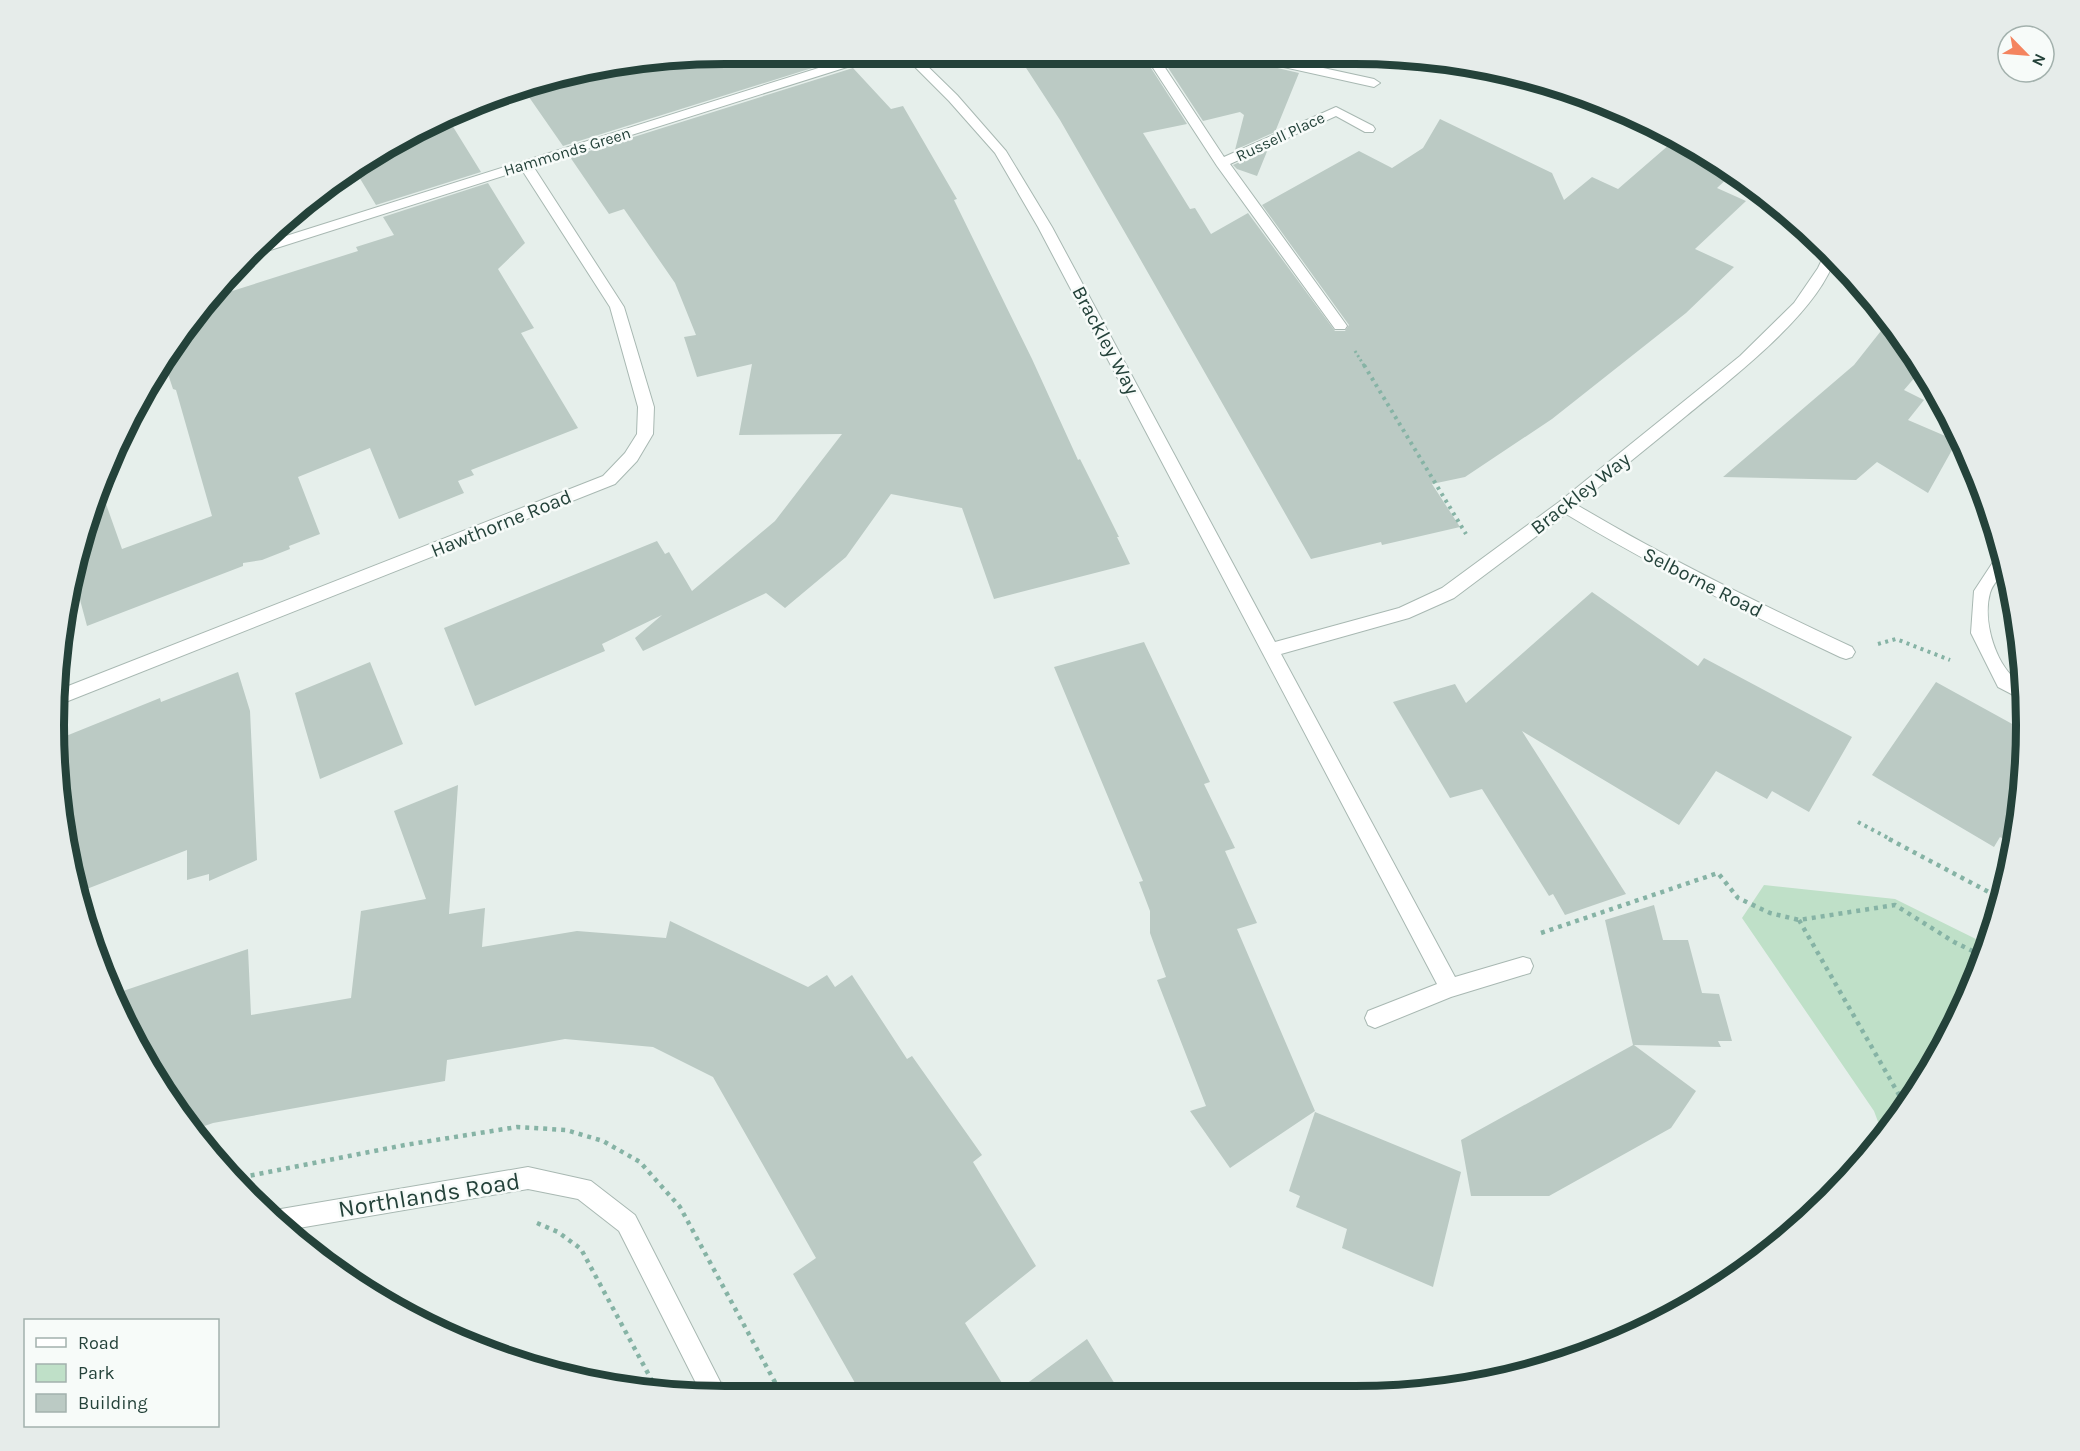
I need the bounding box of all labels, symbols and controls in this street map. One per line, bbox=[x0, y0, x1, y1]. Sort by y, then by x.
north arrow bbox=[1996, 24, 2056, 84]
text: N bbox=[2028, 51, 2050, 69]
street label: Russell Place bbox=[1233, 108, 1328, 165]
street label: Hammonds Green bbox=[501, 123, 633, 180]
street label: Brackley Way bbox=[1067, 282, 1144, 399]
street label: Brackley Way bbox=[1526, 447, 1635, 539]
street label: Hawthorne Road bbox=[427, 485, 575, 562]
street label: Selborne Road bbox=[1639, 542, 1766, 622]
street label: Northlands Road bbox=[336, 1167, 522, 1223]
legend bbox=[24, 1319, 219, 1427]
text: Road bbox=[78, 1332, 119, 1354]
text: Park bbox=[78, 1362, 115, 1384]
text: Building bbox=[78, 1392, 148, 1414]

